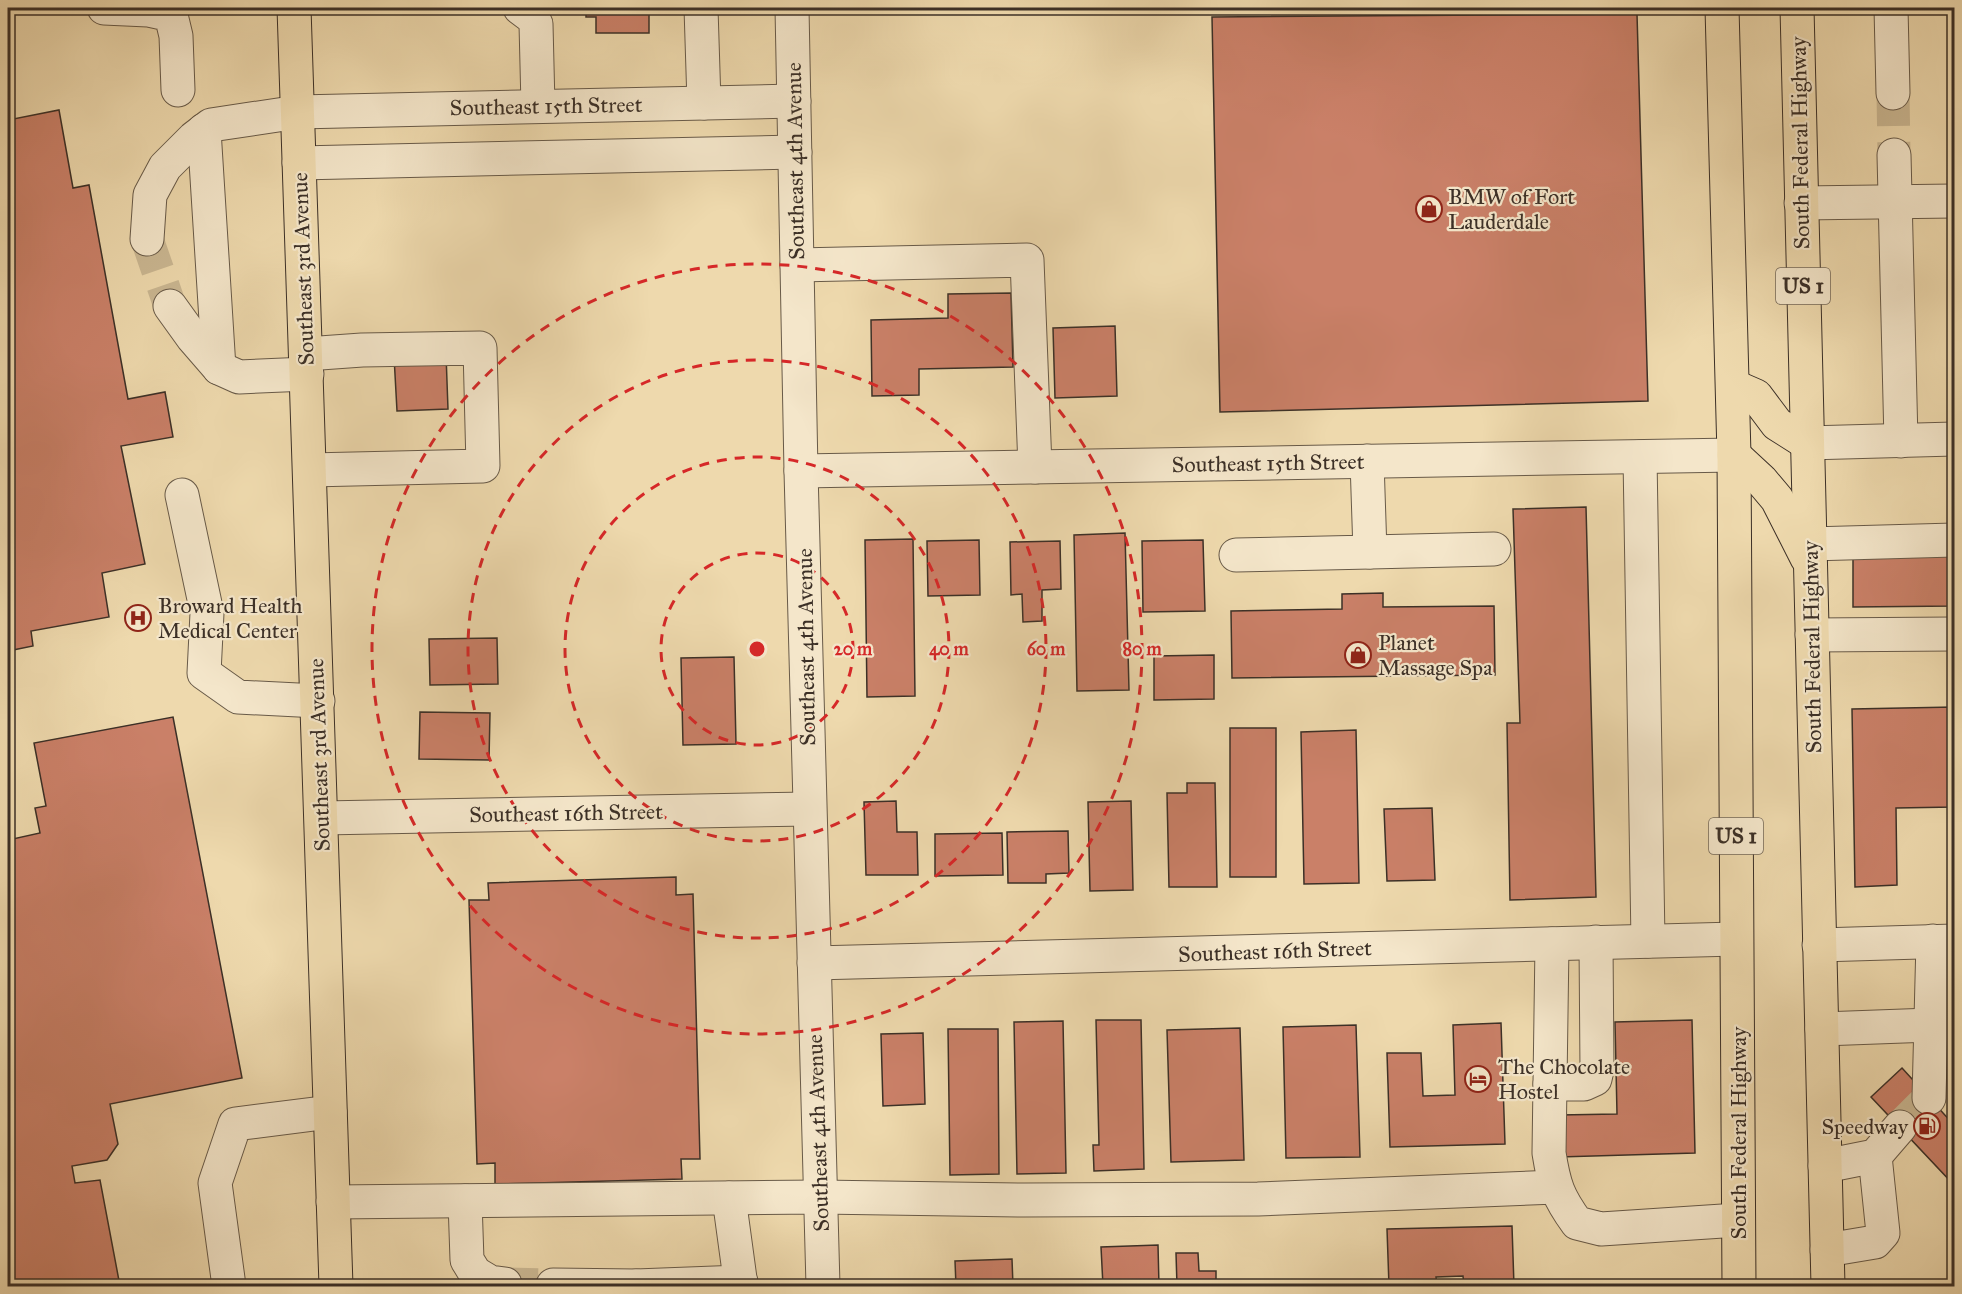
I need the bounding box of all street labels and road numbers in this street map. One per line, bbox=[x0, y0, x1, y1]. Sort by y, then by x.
street label: South Federal Highway bbox=[1785, 36, 1815, 250]
street label: Southeast 4th Avenue bbox=[780, 62, 810, 260]
street label: Southeast 15th Street bbox=[449, 91, 643, 121]
street label: Southeast 3rd Avenue bbox=[286, 172, 320, 366]
road number: US 1 bbox=[1776, 268, 1830, 304]
street label: Southeast 15th Street bbox=[1171, 448, 1365, 478]
street label: South Federal Highway bbox=[1797, 540, 1827, 754]
street label: Southeast 4th Avenue bbox=[791, 548, 821, 746]
street label: Southeast 3rd Avenue bbox=[302, 658, 336, 852]
street label: Southeast 16th Street bbox=[469, 798, 663, 828]
road number: US 1 bbox=[1709, 818, 1763, 854]
street label: Southeast 16th Street bbox=[1178, 934, 1373, 968]
street label: South Federal Highway bbox=[1725, 1026, 1752, 1239]
street label: Southeast 4th Avenue bbox=[801, 1034, 835, 1232]

